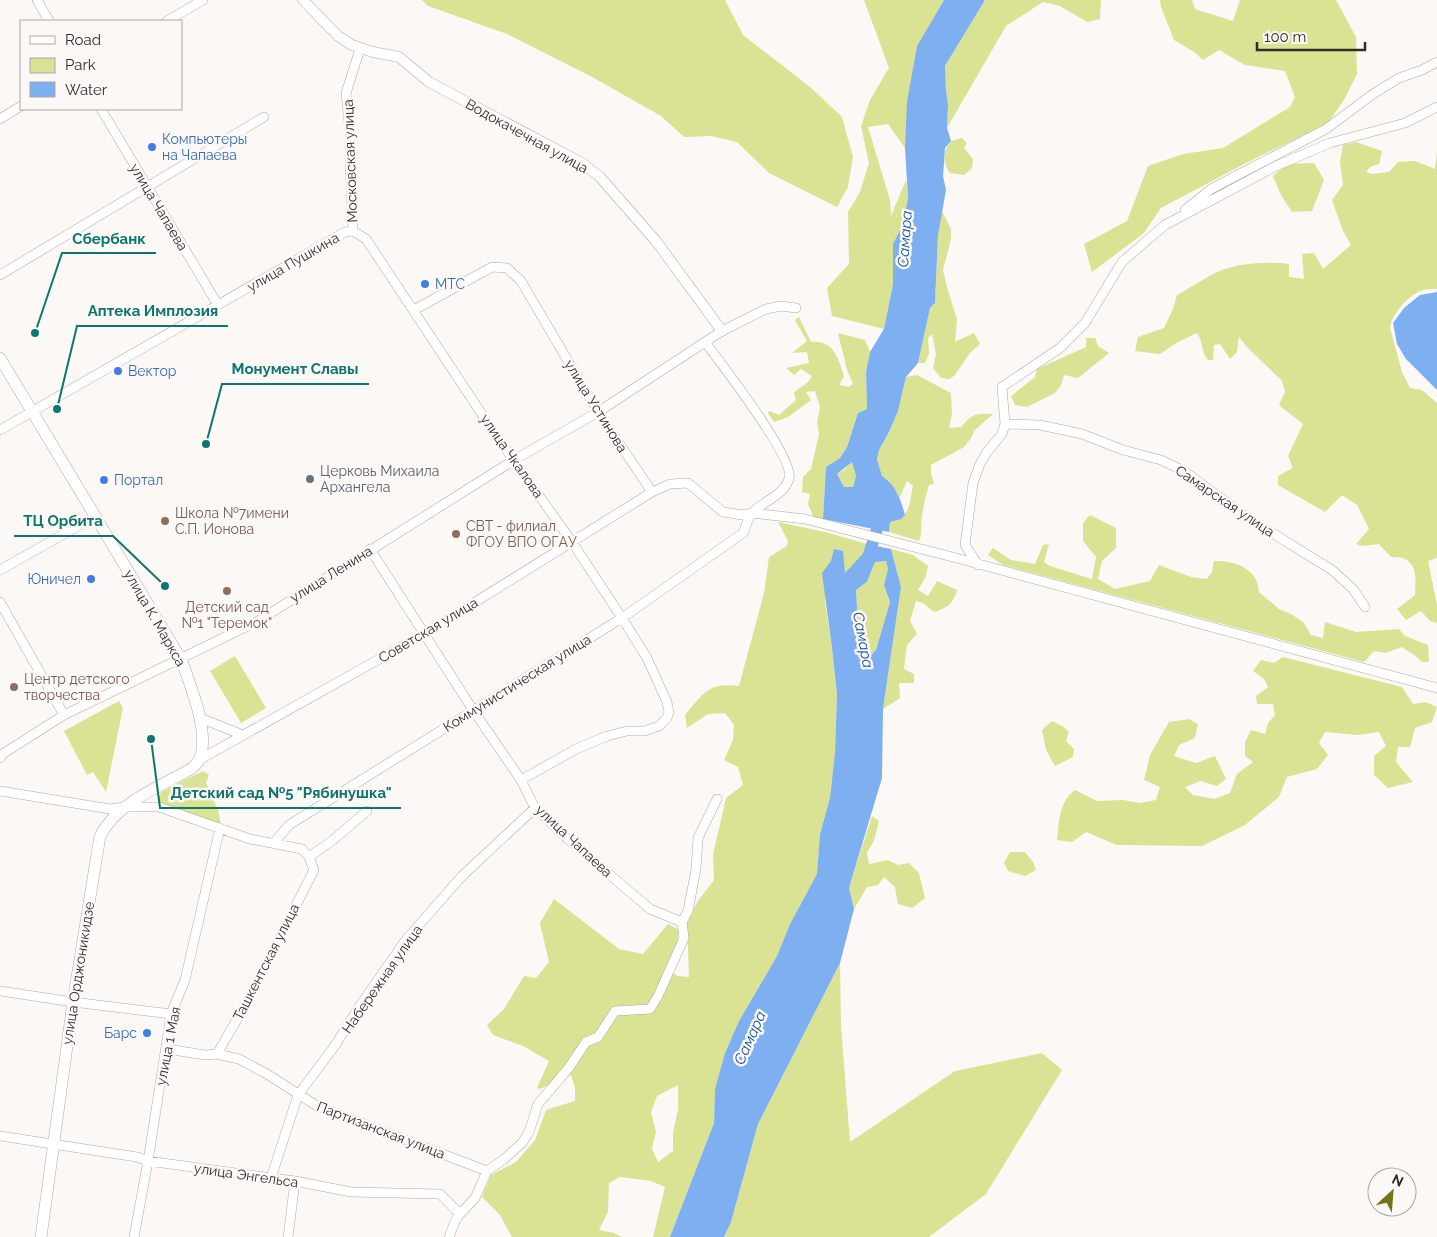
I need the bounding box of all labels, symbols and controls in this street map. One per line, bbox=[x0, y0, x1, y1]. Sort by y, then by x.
legend bbox=[20, 20, 182, 110]
scale bar bbox=[1257, 20, 1364, 52]
text: 100 m bbox=[1264, 28, 1306, 46]
text: Road bbox=[65, 31, 101, 49]
text: Park bbox=[65, 56, 96, 74]
text: Water bbox=[65, 81, 108, 99]
street label: Водокачечная улица bbox=[463, 96, 591, 176]
street label: Московская улица bbox=[340, 99, 360, 223]
place label: Компьютеры на Чапаева bbox=[162, 131, 247, 163]
marker: Компьютеры на Чапаева bbox=[146, 141, 158, 153]
street label: улица Чапаева bbox=[127, 161, 191, 253]
water label: Самара bbox=[894, 210, 916, 268]
callout: Сбербанк bbox=[62, 223, 156, 253]
street label: улица Пушкина bbox=[244, 229, 342, 295]
text: Сбербанк bbox=[72, 230, 146, 248]
place label: МТС bbox=[435, 276, 465, 292]
marker: МТС bbox=[419, 278, 431, 290]
callout: Аптека Имплозия bbox=[77, 296, 228, 326]
text: Аптека Имплозия bbox=[88, 302, 218, 320]
callout: Монумент Славы bbox=[222, 354, 369, 384]
street label: улица Устинова bbox=[561, 357, 631, 455]
text: Монумент Славы bbox=[232, 360, 358, 378]
place label: Вектор bbox=[128, 363, 177, 379]
marker: Вектор bbox=[112, 365, 124, 377]
street label: улица Чкалова bbox=[477, 411, 547, 501]
street label: Самарская улица bbox=[1172, 462, 1278, 540]
place label: Церковь Михаила Архангела bbox=[320, 463, 439, 495]
place label: Портал bbox=[114, 472, 163, 488]
marker: Церковь Михаила Архангела bbox=[304, 473, 316, 485]
marker: Портал bbox=[98, 474, 110, 486]
place label: Школа №7имени С.П. Ионова bbox=[175, 505, 289, 537]
callout: ТЦ Орбита bbox=[14, 506, 113, 536]
text: ТЦ Орбита bbox=[23, 512, 103, 530]
marker: Школа №7имени С.П. Ионова bbox=[159, 515, 171, 527]
place label: СВТ - филиал ФГОУ ВПО ОГАУ bbox=[466, 518, 577, 550]
marker: СВТ - филиал ФГОУ ВПО ОГАУ bbox=[450, 528, 462, 540]
street label: улица Ленина bbox=[287, 542, 375, 606]
street label: улица К. Маркса bbox=[121, 567, 189, 669]
place label: Юничел bbox=[27, 571, 81, 587]
marker: Юничел bbox=[85, 573, 97, 585]
marker: Детский сад №1 "Теремок" bbox=[221, 585, 233, 597]
street label: Советская улица bbox=[375, 594, 481, 666]
place label: Детский сад №1 "Теремок" bbox=[182, 599, 272, 631]
water label: Самара bbox=[849, 610, 877, 670]
street label: Коммунистическая улица bbox=[440, 631, 594, 735]
place label: Центр детского творчества bbox=[24, 671, 129, 703]
marker: Центр детского творчества bbox=[8, 681, 20, 693]
callout: Детский сад №5 "Рябинушка" bbox=[160, 778, 401, 808]
text: Детский сад №5 "Рябинушка" bbox=[170, 784, 392, 802]
street label: улица Чапаева bbox=[532, 801, 616, 881]
street label: улица Орджоникидзе bbox=[59, 900, 97, 1046]
street label: Ташкентская улица bbox=[230, 901, 302, 1023]
street label: Набережная улица bbox=[339, 922, 425, 1036]
street label: улица 1 Мая bbox=[153, 1005, 183, 1087]
water label: Самара bbox=[730, 1008, 770, 1068]
place label: Барс bbox=[104, 1025, 137, 1041]
marker: Барс bbox=[141, 1027, 153, 1039]
street label: Партизанская улица bbox=[315, 1098, 447, 1162]
street label: улица Энгельса bbox=[193, 1160, 299, 1190]
north arrow bbox=[1367, 1167, 1417, 1217]
text: N bbox=[1389, 1171, 1406, 1190]

